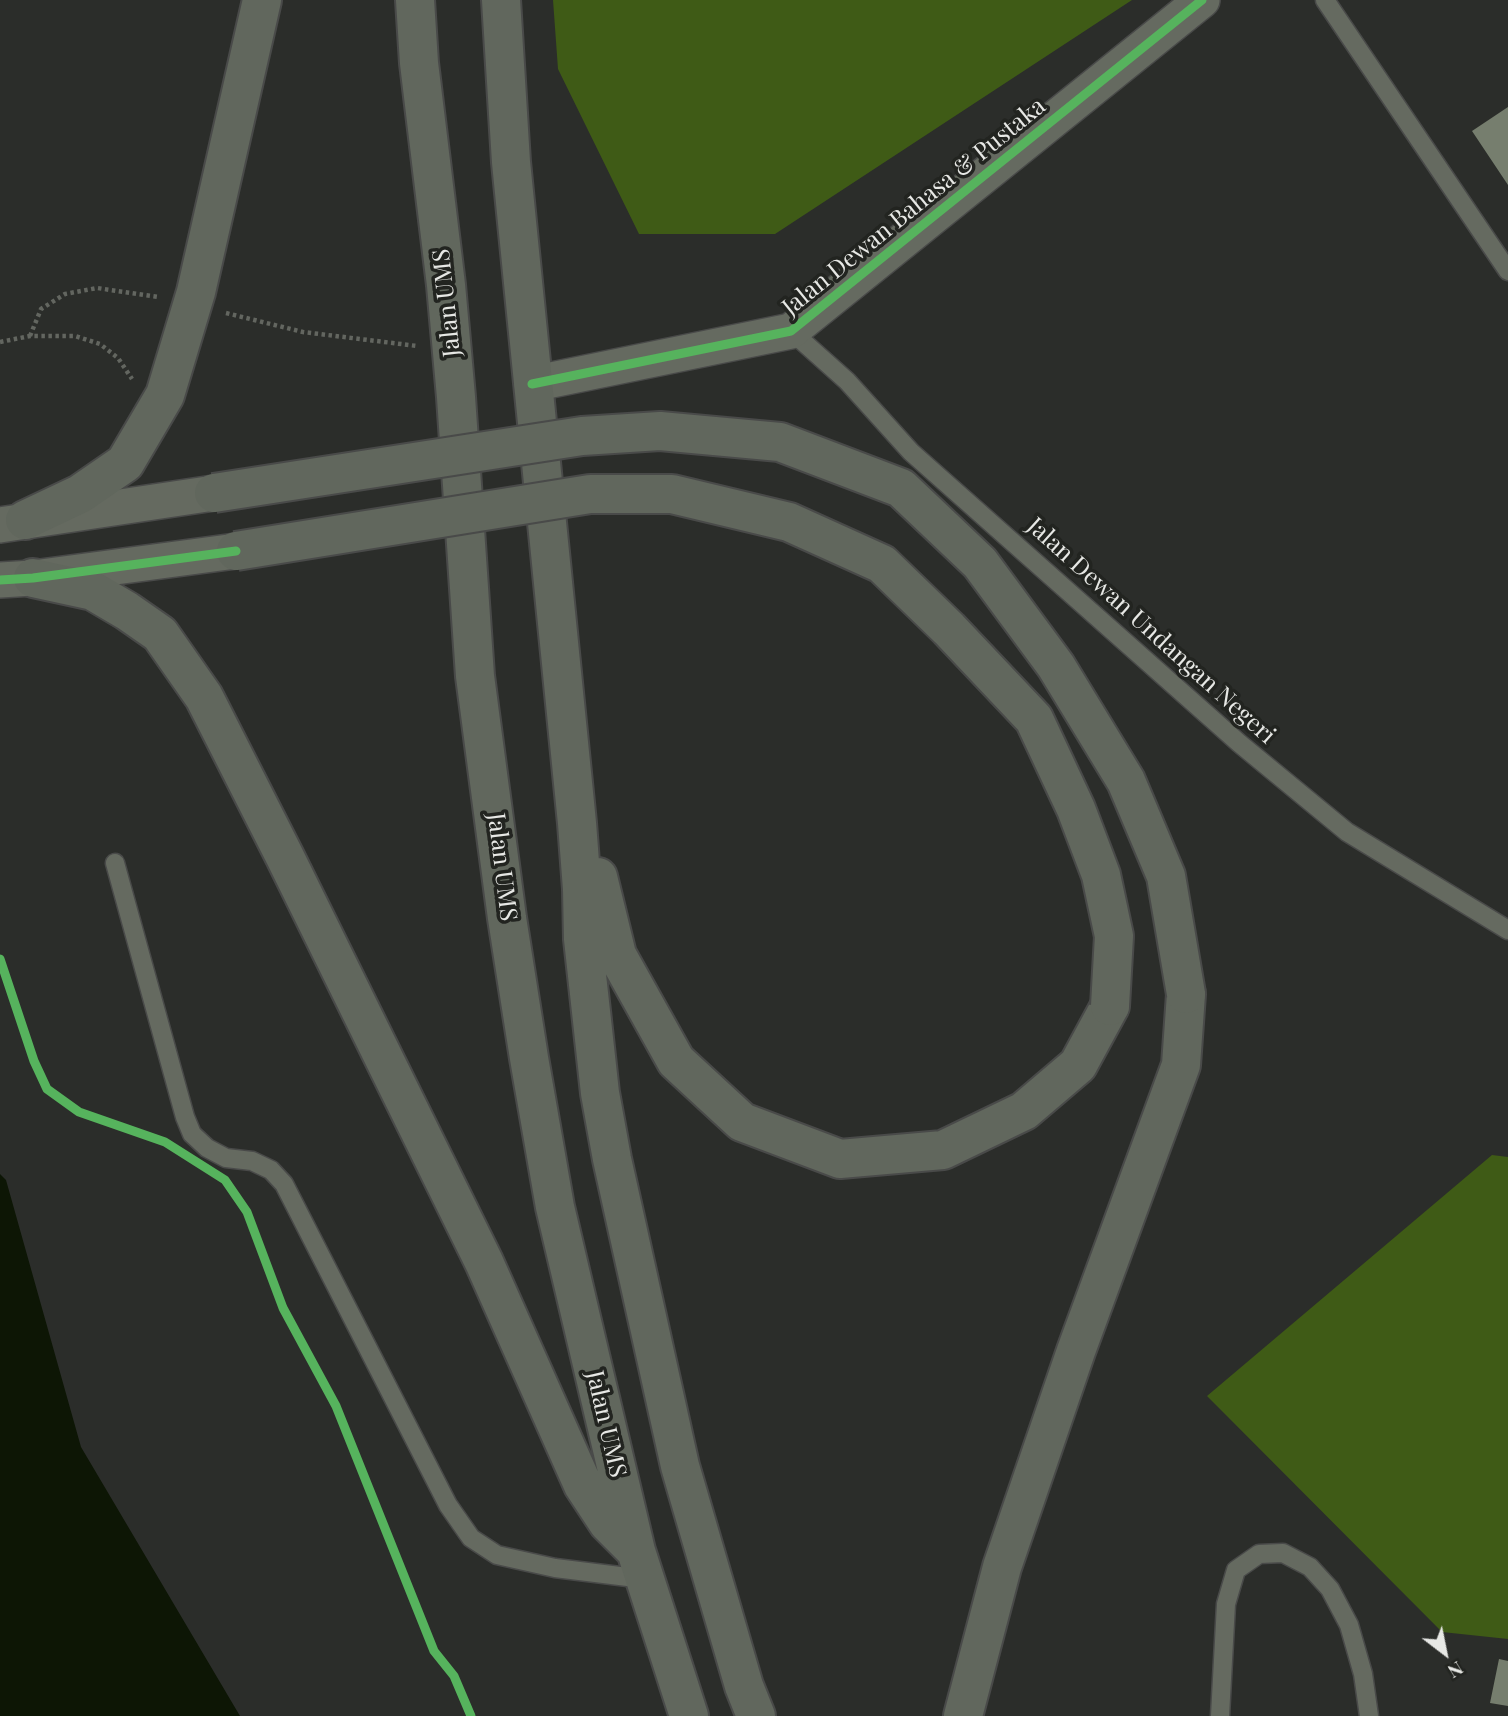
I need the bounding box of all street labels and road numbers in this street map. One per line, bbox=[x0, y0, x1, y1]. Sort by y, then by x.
street label: Jalan Dewan Bahasa & Pustaka bbox=[777, 92, 1051, 322]
street label: Jalan UMS bbox=[427, 247, 467, 359]
street label: Jalan Dewan Undangan Negeri bbox=[1021, 512, 1281, 750]
street label: Jalan UMS bbox=[481, 811, 523, 923]
street label: Jalan UMS bbox=[580, 1368, 632, 1480]

